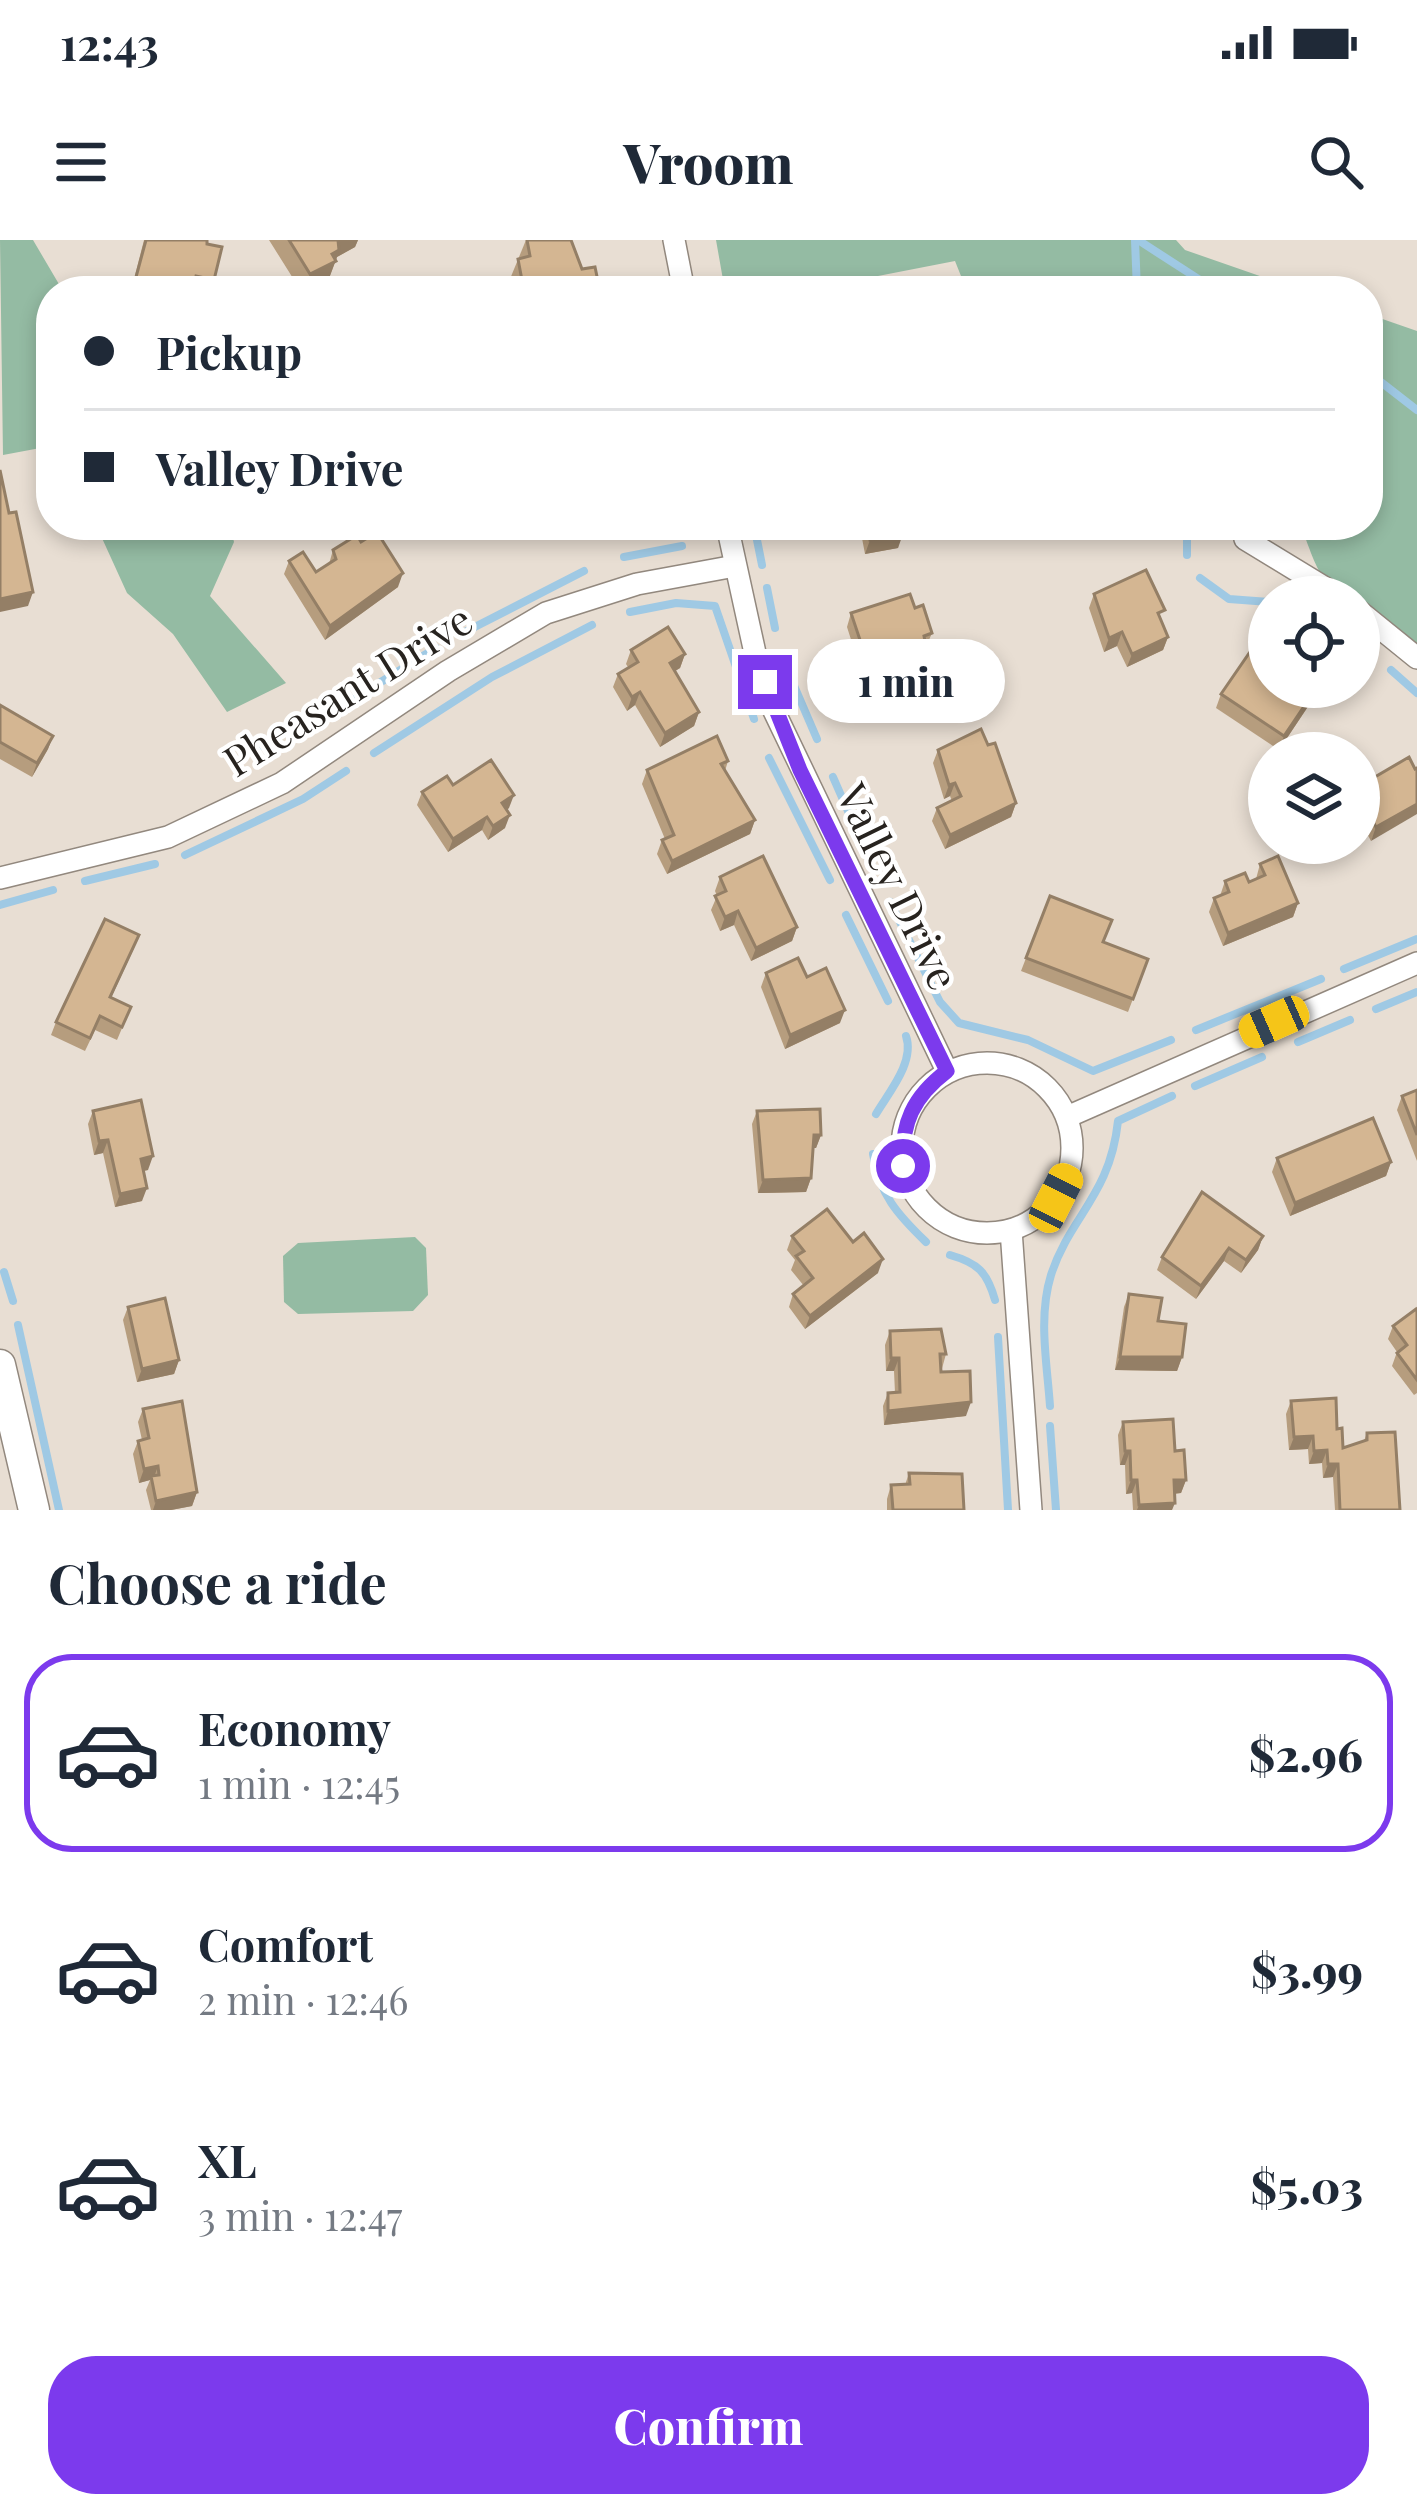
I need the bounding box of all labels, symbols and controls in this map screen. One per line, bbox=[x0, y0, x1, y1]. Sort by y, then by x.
text: 12:43 bbox=[60, 12, 159, 72]
text: Vroom bbox=[624, 126, 793, 198]
icon: menu bbox=[48, 129, 114, 195]
icon: search bbox=[1303, 129, 1369, 195]
text: Pickup bbox=[156, 321, 302, 381]
text: Valley Drive bbox=[156, 437, 403, 497]
map controls bbox=[1248, 576, 1380, 864]
button: locate bbox=[1248, 576, 1380, 708]
street label: Pheasant Drive bbox=[212, 590, 482, 788]
callout: 1 min bbox=[807, 640, 1005, 724]
route end bbox=[738, 655, 792, 709]
text: 1 min bbox=[858, 655, 954, 707]
button: layers bbox=[1248, 732, 1380, 864]
street label: Valley Drive bbox=[825, 773, 973, 998]
car bbox=[1234, 991, 1314, 1053]
route start bbox=[876, 1139, 930, 1193]
car bbox=[1024, 1158, 1088, 1238]
text: Choose a ride bbox=[48, 1546, 387, 1618]
text: Economy bbox=[198, 1697, 391, 1757]
icon: car bbox=[54, 1699, 162, 1807]
text: $2.96 bbox=[1249, 1723, 1363, 1783]
text: 1 min · 12:45 bbox=[198, 1757, 400, 1809]
text: Comfort bbox=[198, 1913, 373, 1973]
icon: car bbox=[54, 1915, 162, 2023]
text: $3.99 bbox=[1251, 1939, 1363, 1999]
text: 2 min · 12:46 bbox=[198, 1973, 408, 2025]
text: XL bbox=[198, 2129, 257, 2189]
icon: car bbox=[54, 2131, 162, 2239]
text: $5.03 bbox=[1250, 2155, 1363, 2215]
text: 3 min · 12:47 bbox=[198, 2189, 402, 2241]
button: Confirm bbox=[48, 2356, 1369, 2494]

